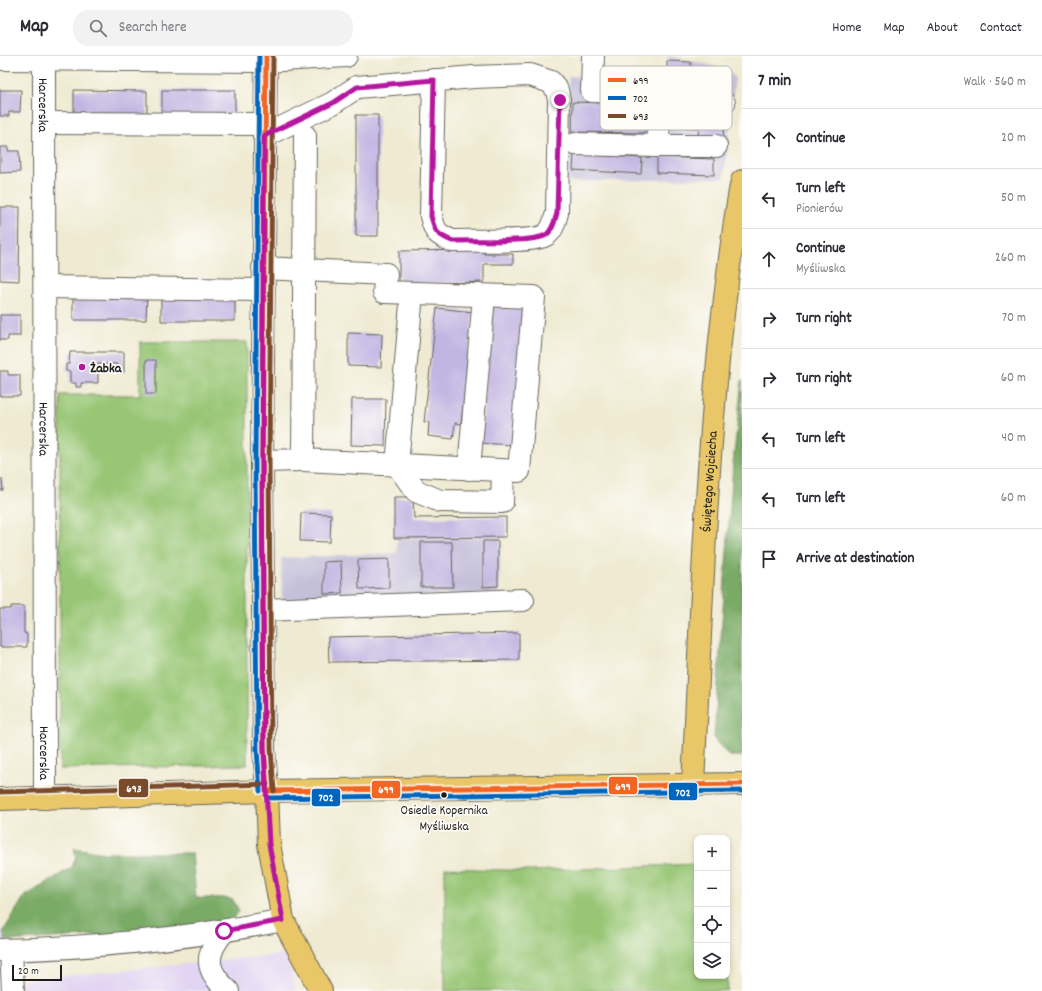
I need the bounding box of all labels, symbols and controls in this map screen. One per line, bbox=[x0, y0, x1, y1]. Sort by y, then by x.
search box bbox=[73, 10, 353, 46]
text: Map bbox=[20, 14, 49, 41]
icon: search bbox=[87, 17, 109, 39]
text: Search here bbox=[119, 17, 187, 39]
text: Home bbox=[832, 18, 861, 38]
text: Map bbox=[883, 18, 905, 38]
text: About bbox=[927, 18, 958, 38]
text: Contact bbox=[980, 18, 1022, 38]
legend bbox=[600, 66, 732, 130]
text: 7 min bbox=[758, 70, 791, 94]
text: Walk · 560 m bbox=[964, 73, 1026, 92]
text: 699 bbox=[633, 74, 648, 90]
street label: Harcerska bbox=[32, 78, 52, 133]
route end bbox=[551, 91, 569, 109]
text: 702 bbox=[633, 92, 648, 108]
text: 693 bbox=[633, 110, 648, 126]
icon: ahead bbox=[758, 128, 780, 150]
text: Continue bbox=[796, 128, 845, 150]
text: 20 m bbox=[1001, 129, 1026, 148]
text: Turn left bbox=[796, 178, 845, 200]
icon: left bbox=[758, 188, 780, 210]
text: 50 m bbox=[1001, 189, 1026, 208]
text: Pionierów bbox=[796, 200, 843, 219]
text: Continue bbox=[796, 238, 845, 260]
icon: ahead bbox=[758, 248, 780, 270]
text: 260 m bbox=[995, 249, 1026, 268]
text: Myśliwska bbox=[796, 260, 845, 279]
icon: right bbox=[758, 308, 780, 330]
text: Turn right bbox=[796, 308, 852, 330]
text: 70 m bbox=[1002, 309, 1026, 328]
place label: Żabka bbox=[90, 359, 123, 379]
marker: Żabka bbox=[77, 362, 87, 372]
icon: right bbox=[758, 368, 780, 390]
text: Turn right bbox=[796, 368, 852, 390]
text: 60 m bbox=[1001, 369, 1026, 388]
street label: Harcerska bbox=[32, 402, 53, 457]
icon: left bbox=[758, 428, 780, 450]
text: Turn left bbox=[796, 428, 845, 450]
text: 40 m bbox=[1002, 429, 1026, 448]
street label: Świętego Wojciecha bbox=[697, 430, 724, 533]
icon: left bbox=[758, 488, 780, 510]
text: Turn left bbox=[796, 488, 845, 510]
text: 60 m bbox=[1001, 489, 1026, 508]
icon: arrive bbox=[758, 548, 780, 570]
text: Arrive at destination bbox=[796, 548, 914, 570]
street label: Harcerska bbox=[33, 726, 53, 781]
line badge: 699 bbox=[608, 776, 638, 795]
line badge: 693 bbox=[118, 778, 149, 798]
line badge: 699 bbox=[371, 780, 401, 799]
text: 699 bbox=[615, 780, 631, 796]
text: 693 bbox=[126, 782, 142, 798]
line badge: 702 bbox=[668, 782, 698, 801]
text: 699 bbox=[378, 783, 394, 799]
text: 702 bbox=[675, 786, 691, 802]
line badge: 702 bbox=[311, 788, 341, 807]
marker: Osiedle Kopernika Myśliwska bbox=[439, 790, 449, 800]
text: 702 bbox=[318, 791, 334, 807]
place label: Osiedle Kopernika Myśliwska bbox=[400, 802, 488, 837]
map controls bbox=[694, 835, 730, 979]
button: + bbox=[694, 835, 730, 871]
button: − bbox=[694, 871, 730, 907]
button: locate bbox=[694, 907, 730, 943]
route start bbox=[215, 922, 233, 940]
button: layers bbox=[694, 943, 730, 979]
scale bar bbox=[12, 963, 62, 982]
text: 20 m bbox=[18, 964, 39, 980]

